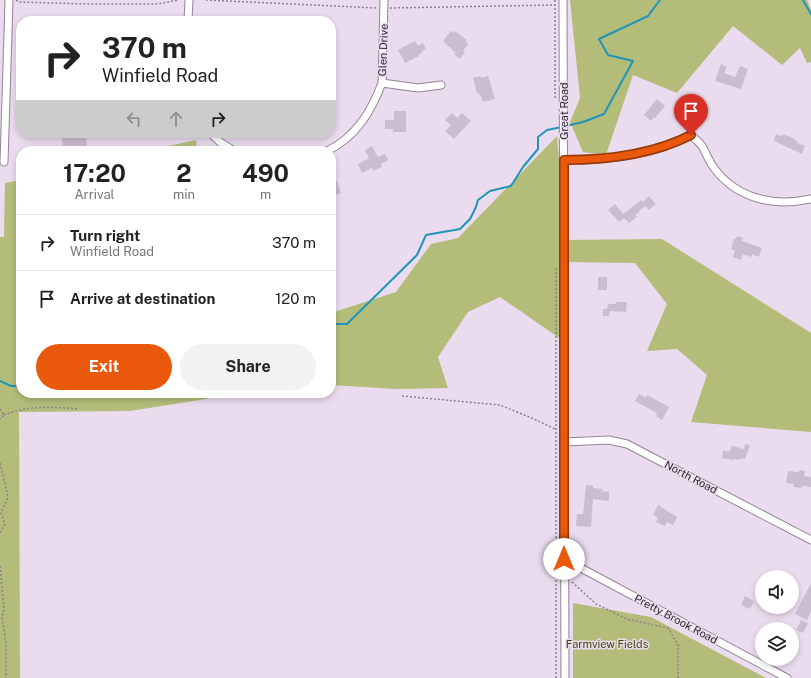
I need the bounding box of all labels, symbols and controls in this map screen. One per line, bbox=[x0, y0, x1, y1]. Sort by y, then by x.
street label: Glen Drive bbox=[376, 23, 390, 77]
text: 370 m bbox=[102, 31, 187, 64]
icon: right bbox=[36, 32, 88, 84]
text: Winfield Road bbox=[102, 65, 218, 86]
street label: Great Road bbox=[558, 82, 570, 140]
pin bbox=[674, 94, 708, 135]
icon: arrive bbox=[680, 100, 702, 122]
icon: left bbox=[123, 108, 145, 130]
icon: ahead bbox=[165, 108, 187, 130]
icon: right bbox=[207, 108, 229, 130]
text: 17:20 bbox=[63, 159, 126, 187]
text: 2 bbox=[176, 159, 192, 187]
text: 490 bbox=[242, 159, 289, 187]
text: Arrival bbox=[74, 187, 115, 202]
text: min bbox=[173, 187, 195, 202]
text: m bbox=[260, 187, 271, 202]
text: Turn right bbox=[70, 227, 140, 244]
icon: right bbox=[36, 232, 58, 254]
text: 370 m bbox=[272, 234, 316, 251]
text: Winfield Road bbox=[70, 244, 154, 259]
icon: arrive bbox=[36, 288, 58, 310]
text: Arrive at destination bbox=[70, 290, 215, 307]
text: 120 m bbox=[275, 290, 316, 307]
button: Exit bbox=[36, 344, 172, 390]
button: Share bbox=[180, 344, 316, 390]
street label: North Road bbox=[663, 458, 719, 496]
position arrow bbox=[543, 538, 585, 580]
map controls bbox=[755, 570, 799, 666]
button: sound bbox=[755, 570, 799, 614]
street label: Pretty Brook Road bbox=[632, 592, 720, 646]
button: layers bbox=[755, 622, 799, 666]
park label: Farmview Fields bbox=[566, 638, 649, 650]

